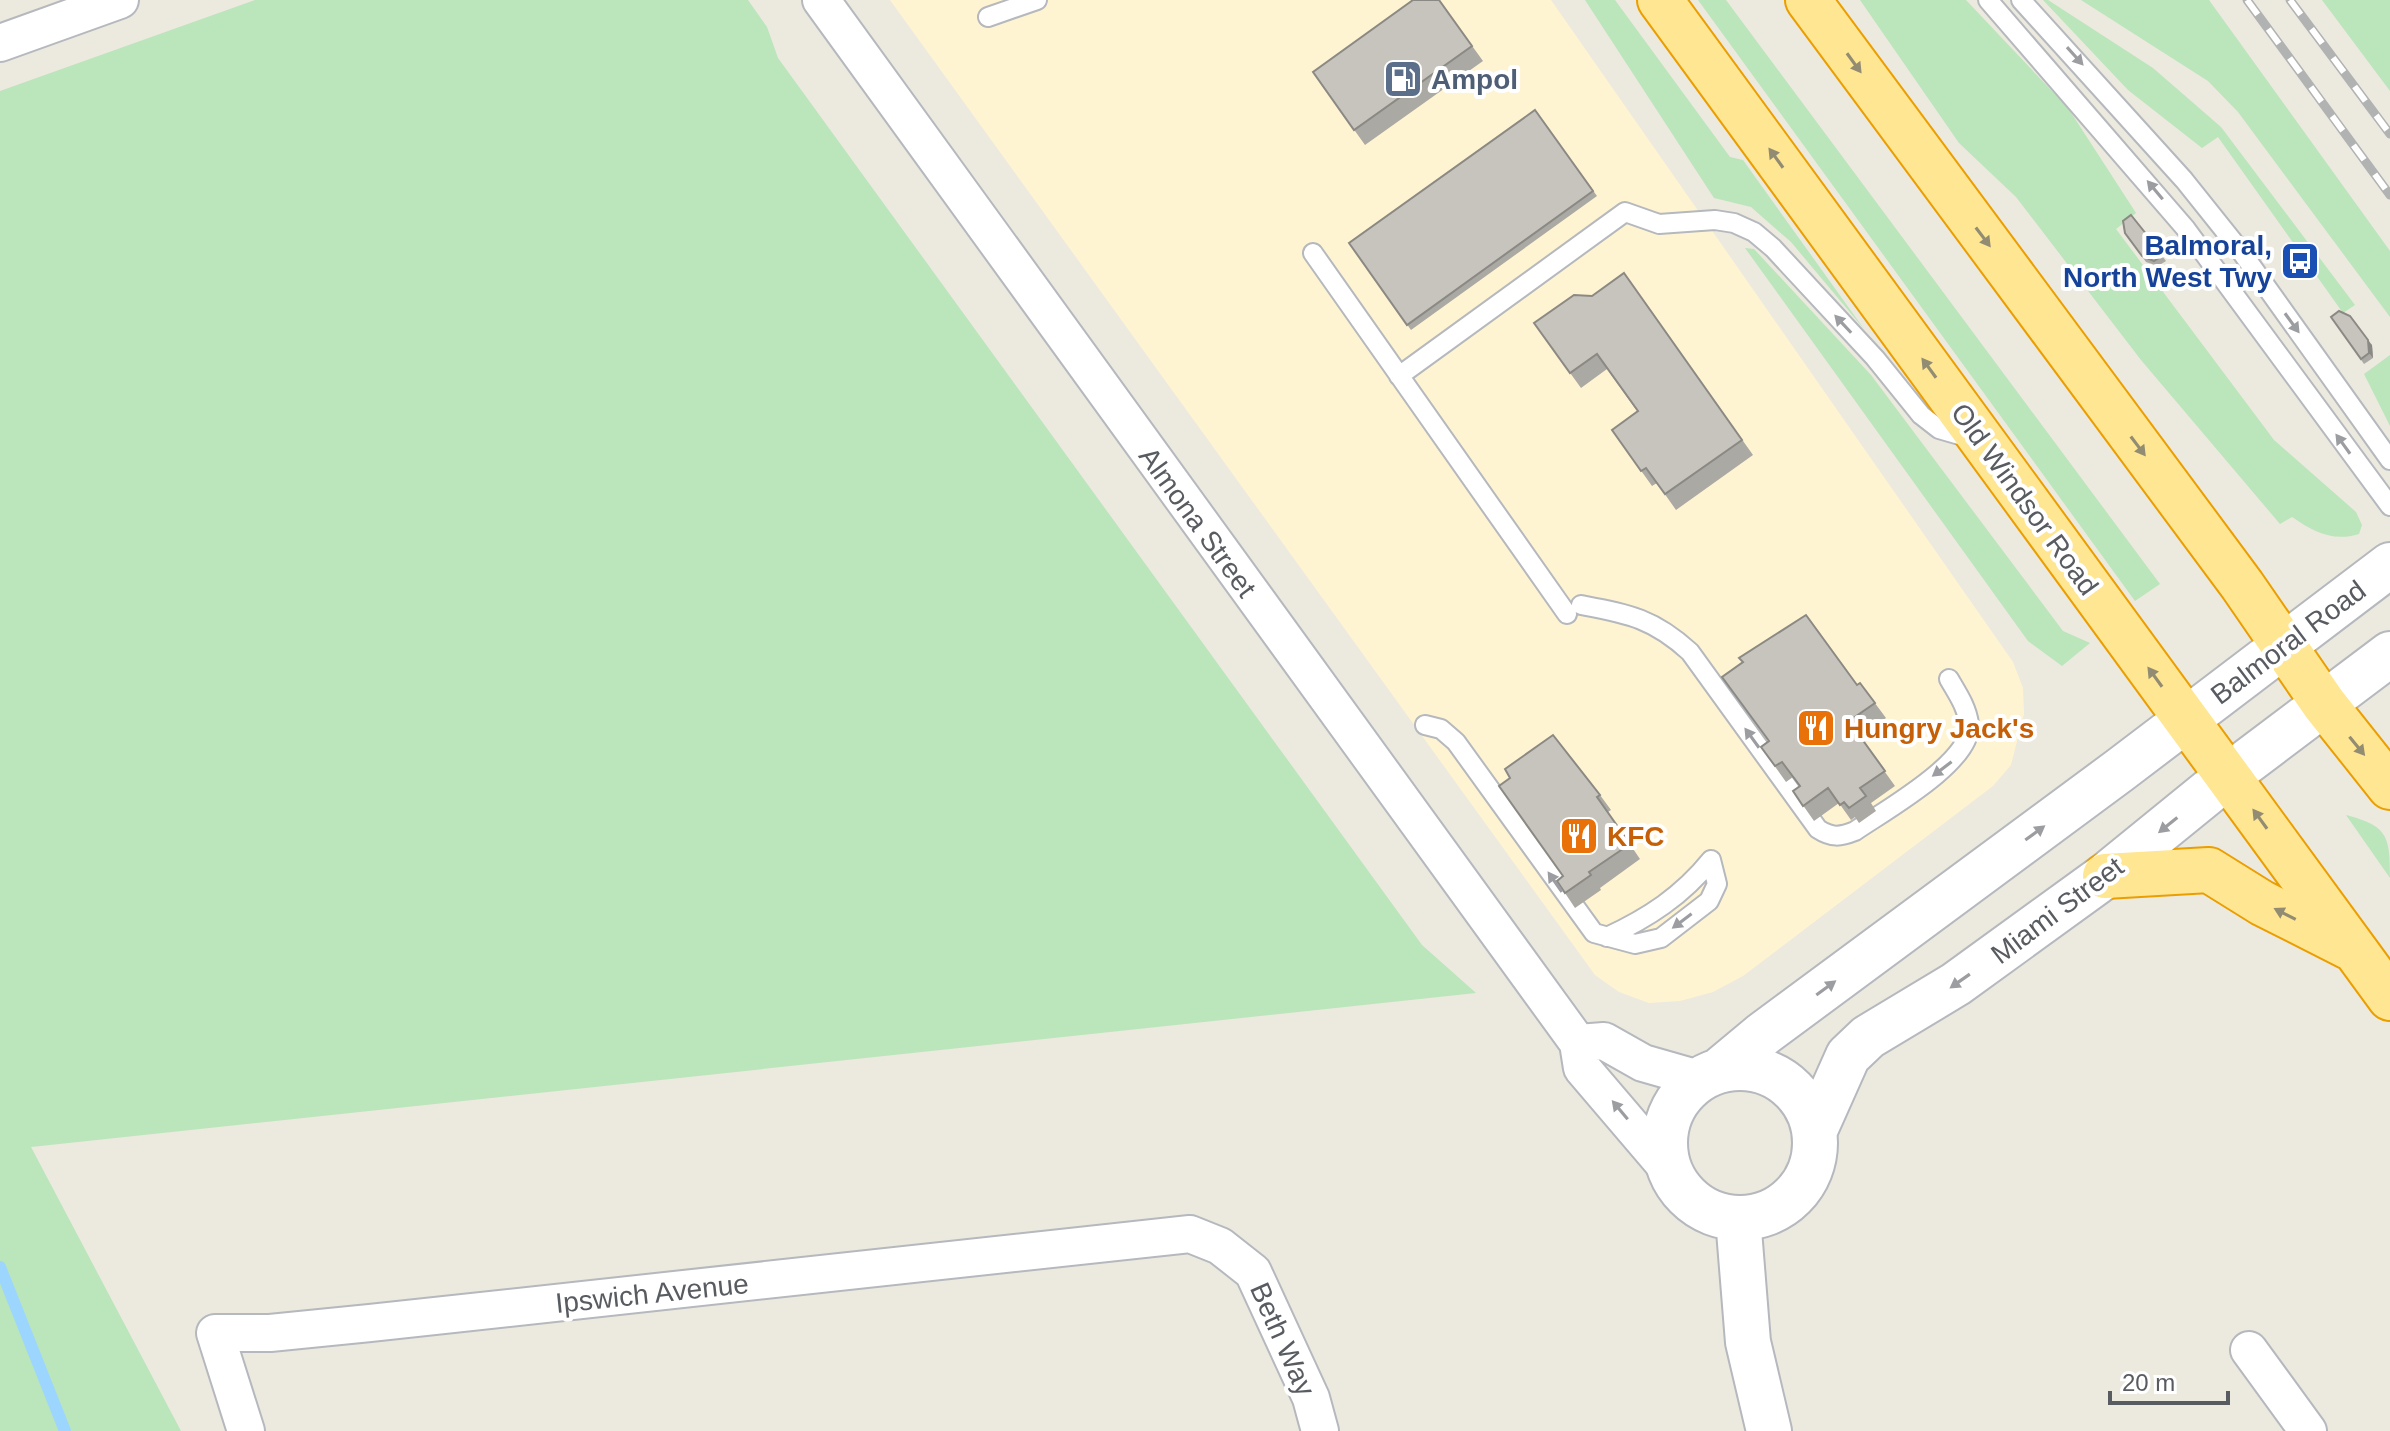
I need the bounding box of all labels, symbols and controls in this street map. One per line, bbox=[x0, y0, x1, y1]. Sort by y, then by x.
one-way arrow bbox=[2066, 47, 2084, 66]
one-way arrow bbox=[1846, 52, 1861, 73]
fuel station icon: Ampol bbox=[1382, 58, 1424, 100]
place label: Ampol bbox=[1431, 64, 1518, 95]
one-way arrow bbox=[1768, 148, 1784, 168]
one-way arrow bbox=[2146, 181, 2164, 200]
one-way arrow bbox=[1975, 227, 1991, 247]
place label: Balmoral, North West Twy bbox=[2063, 230, 2272, 293]
bus stop icon: Balmoral, North West Twy bbox=[2279, 240, 2321, 282]
one-way arrow bbox=[2284, 312, 2300, 334]
one-way arrow bbox=[1834, 315, 1853, 334]
one-way arrow bbox=[1921, 357, 1937, 379]
street label: Old Windsor Road bbox=[1945, 398, 2104, 601]
one-way arrow bbox=[2335, 433, 2351, 455]
one-way arrow bbox=[2130, 436, 2146, 456]
street label: Almona Street bbox=[1133, 441, 1262, 603]
street label: Balmoral Road bbox=[2205, 574, 2372, 711]
one-way arrow bbox=[2148, 667, 2163, 688]
restaurant icon: Hungry Jack's bbox=[1795, 707, 1837, 749]
place label: Hungry Jack's bbox=[1844, 713, 2034, 744]
one-way arrow bbox=[1745, 727, 1760, 748]
one-way arrow bbox=[2348, 736, 2365, 756]
one-way arrow bbox=[1931, 760, 1952, 776]
one-way arrow bbox=[2252, 808, 2268, 829]
restaurant icon: KFC bbox=[1558, 815, 1600, 857]
one-way arrow bbox=[2158, 816, 2178, 833]
place label: KFC bbox=[1607, 821, 1665, 852]
one-way arrow bbox=[2025, 826, 2045, 842]
street label: Miami Street bbox=[1985, 851, 2130, 970]
one-way arrow bbox=[1548, 871, 1563, 892]
one-way arrow bbox=[2274, 908, 2297, 921]
one-way arrow bbox=[1672, 913, 1692, 929]
one-way arrow bbox=[1949, 973, 1971, 989]
one-way arrow bbox=[1815, 981, 1836, 996]
one-way arrow bbox=[1612, 1100, 1629, 1120]
street label: Ipswich Avenue bbox=[554, 1268, 750, 1319]
street label: Beth Way bbox=[1244, 1278, 1321, 1400]
scale bar bbox=[2110, 1355, 2228, 1405]
text: 20 m bbox=[2122, 1369, 2175, 1396]

